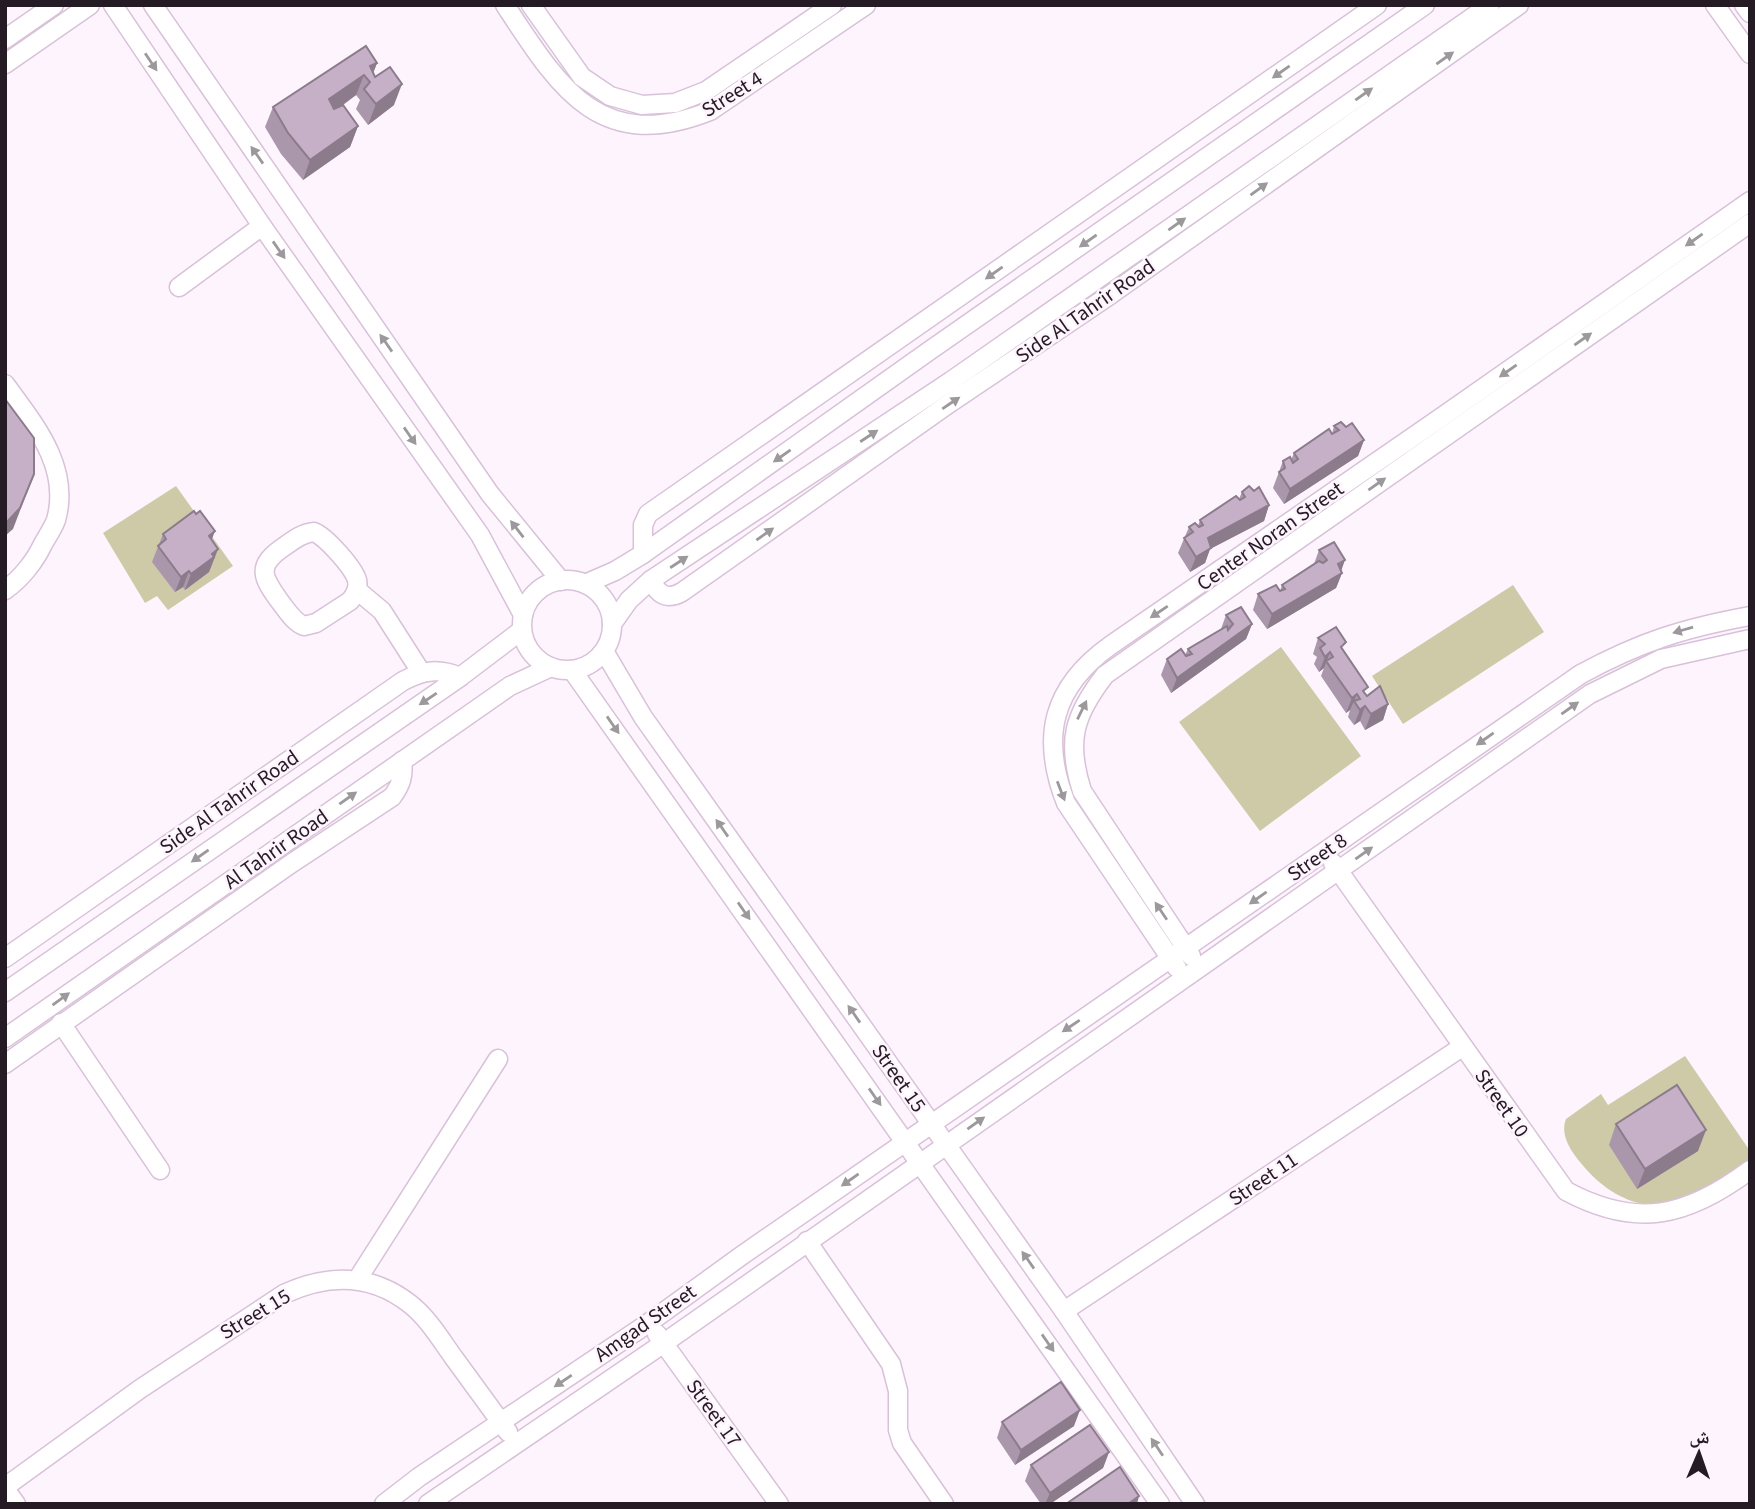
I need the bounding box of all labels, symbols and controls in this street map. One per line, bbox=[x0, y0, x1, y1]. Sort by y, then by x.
one-way arrow bbox=[1436, 51, 1454, 65]
one-way arrow bbox=[144, 53, 158, 71]
street label: Street 4 bbox=[696, 63, 768, 125]
one-way arrow bbox=[1272, 65, 1290, 79]
one-way arrow bbox=[1355, 87, 1373, 101]
one-way arrow bbox=[251, 146, 264, 165]
one-way arrow bbox=[1250, 182, 1268, 196]
one-way arrow bbox=[1168, 217, 1186, 231]
one-way arrow bbox=[1685, 233, 1703, 247]
one-way arrow bbox=[1079, 234, 1097, 248]
one-way arrow bbox=[271, 241, 285, 259]
street label: Side Al Tahrir Road bbox=[1009, 252, 1161, 370]
one-way arrow bbox=[985, 266, 1003, 280]
one-way arrow bbox=[1574, 332, 1592, 346]
one-way arrow bbox=[379, 334, 393, 352]
one-way arrow bbox=[1499, 364, 1517, 378]
one-way arrow bbox=[941, 396, 961, 409]
one-way arrow bbox=[403, 427, 417, 445]
one-way arrow bbox=[859, 430, 878, 443]
one-way arrow bbox=[773, 449, 791, 463]
street label: Center Noran Street bbox=[1190, 474, 1350, 598]
one-way arrow bbox=[1368, 477, 1386, 491]
one-way arrow bbox=[509, 520, 524, 538]
one-way arrow bbox=[756, 527, 774, 541]
one-way arrow bbox=[669, 555, 689, 568]
one-way arrow bbox=[1150, 605, 1169, 618]
one-way arrow bbox=[1672, 625, 1694, 636]
one-way arrow bbox=[418, 693, 438, 706]
one-way arrow bbox=[1077, 700, 1088, 720]
one-way arrow bbox=[1561, 701, 1579, 715]
one-way arrow bbox=[606, 716, 620, 734]
one-way arrow bbox=[1476, 732, 1494, 746]
street label: Side Al Tahrir Road bbox=[154, 745, 304, 859]
one-way arrow bbox=[1056, 781, 1067, 802]
one-way arrow bbox=[339, 791, 357, 805]
street label: Al Tahrir Road bbox=[219, 804, 333, 894]
one-way arrow bbox=[716, 819, 730, 837]
street label: Street 8 bbox=[1281, 825, 1353, 889]
one-way arrow bbox=[1355, 846, 1373, 860]
one-way arrow bbox=[191, 849, 209, 863]
one-way arrow bbox=[1249, 891, 1267, 905]
one-way arrow bbox=[737, 902, 751, 920]
one-way arrow bbox=[1154, 902, 1168, 920]
one-way arrow bbox=[52, 992, 70, 1006]
one-way arrow bbox=[847, 1005, 861, 1023]
one-way arrow bbox=[1061, 1020, 1081, 1033]
street label: Street 15 bbox=[864, 1038, 934, 1118]
street label: Street 10 bbox=[1467, 1063, 1537, 1143]
one-way arrow bbox=[868, 1088, 882, 1106]
one-way arrow bbox=[967, 1116, 985, 1130]
street label: Street 11 bbox=[1222, 1145, 1304, 1213]
one-way arrow bbox=[841, 1173, 859, 1187]
one-way arrow bbox=[1021, 1251, 1035, 1269]
street label: Amgad Street bbox=[588, 1277, 702, 1369]
street label: Street 15 bbox=[214, 1281, 296, 1347]
one-way arrow bbox=[1041, 1334, 1055, 1352]
street label: Street 17 bbox=[679, 1373, 749, 1453]
one-way arrow bbox=[554, 1374, 572, 1388]
north arrow bbox=[1664, 1418, 1734, 1488]
text: ش bbox=[1689, 1424, 1710, 1451]
one-way arrow bbox=[1150, 1438, 1164, 1456]

